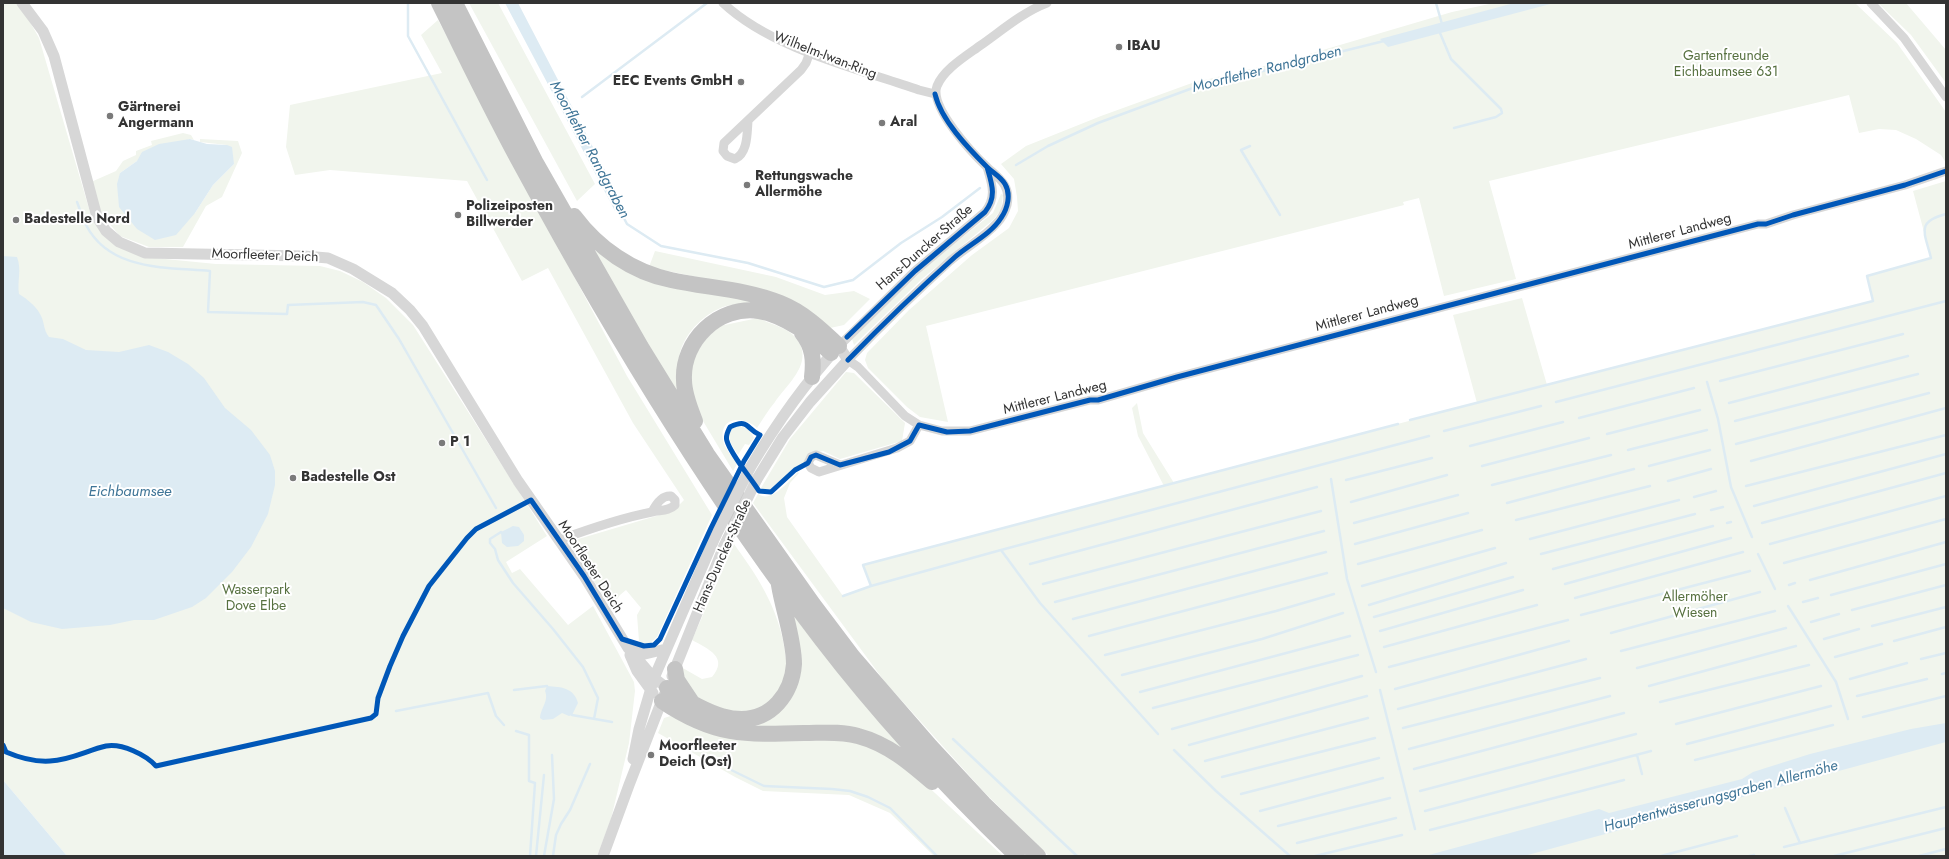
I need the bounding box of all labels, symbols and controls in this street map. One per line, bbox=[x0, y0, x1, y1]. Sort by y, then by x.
street label: Wilhelm-Iwan-Ring bbox=[771, 29, 879, 83]
place label: IBAU bbox=[1127, 39, 1161, 55]
marker: IBAU bbox=[1114, 42, 1124, 52]
water label: Moorflether Randgraben bbox=[1190, 43, 1344, 97]
park label: Gartenfreunde Eichbaumsee 631 bbox=[1674, 49, 1778, 82]
place label: EEC Events GmbH bbox=[613, 74, 733, 90]
marker: EEC Events GmbH bbox=[736, 77, 746, 87]
water label: Moorflether Randgraben bbox=[545, 78, 633, 222]
place label: Gärtnerei Angermann bbox=[118, 100, 194, 132]
marker: Gärtnerei Angermann bbox=[105, 111, 115, 121]
place label: Aral bbox=[890, 115, 917, 131]
marker: Aral bbox=[877, 118, 887, 128]
place label: Rettungswache Allermöhe bbox=[755, 169, 853, 202]
marker: Rettungswache Allermöhe bbox=[742, 180, 752, 190]
place label: Polizeiposten Billwerder bbox=[466, 199, 553, 232]
street label: Hans-Duncker-Straße bbox=[873, 202, 977, 294]
marker: Polizeiposten Billwerder bbox=[453, 210, 463, 220]
street label: Mittlerer Landweg bbox=[1627, 210, 1733, 254]
place label: Badestelle Nord bbox=[24, 212, 130, 228]
marker: Badestelle Nord bbox=[11, 215, 21, 225]
street label: Moorfleeter Deich bbox=[211, 246, 319, 266]
street label: Mittlerer Landweg bbox=[1314, 292, 1420, 336]
street label: Mittlerer Landweg bbox=[1002, 377, 1108, 419]
place label: P 1 bbox=[450, 435, 470, 451]
marker: P 1 bbox=[437, 438, 447, 448]
place label: Badestelle Ost bbox=[301, 470, 395, 486]
marker: Badestelle Ost bbox=[288, 473, 298, 483]
water label: Eichbaumsee bbox=[89, 483, 171, 501]
street label: Hans-Duncker-Straße bbox=[690, 497, 756, 615]
street label: Moorfleeter Deich bbox=[554, 518, 626, 616]
park label: Wasserpark Dove Elbe bbox=[222, 583, 290, 616]
park label: Allermöher Wiesen bbox=[1662, 590, 1728, 622]
place label: Moorfleeter Deich (Ost) bbox=[659, 739, 737, 772]
marker: Moorfleeter Deich (Ost) bbox=[646, 750, 656, 760]
water label: Hauptentwässerungsgraben Allermöhe bbox=[1602, 757, 1840, 837]

